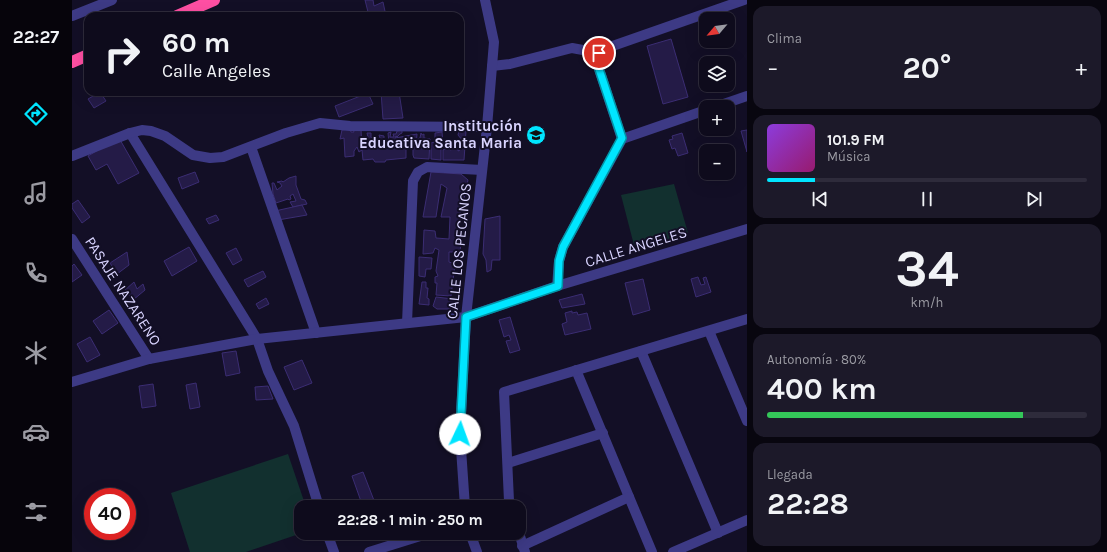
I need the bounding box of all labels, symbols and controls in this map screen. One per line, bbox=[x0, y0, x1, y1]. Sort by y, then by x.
north arrow bbox=[699, 12, 735, 48]
map controls bbox=[699, 12, 735, 180]
text: 22:27 bbox=[13, 26, 59, 48]
text: 60 m bbox=[162, 26, 230, 59]
icon: right bbox=[96, 28, 148, 80]
text: Clima bbox=[767, 31, 802, 46]
pin bbox=[582, 36, 616, 70]
icon: arrive bbox=[588, 42, 610, 64]
text: 20° bbox=[903, 50, 951, 86]
text: − bbox=[767, 55, 779, 81]
text: + bbox=[1075, 55, 1087, 81]
button: layers bbox=[699, 56, 735, 92]
text: Calle Angeles bbox=[162, 60, 271, 82]
icon: directions bbox=[22, 100, 50, 128]
button: + bbox=[699, 100, 735, 136]
place label: Institución Educativa Santa Maria bbox=[359, 117, 522, 152]
school or university icon: Institución Educativa Santa Maria bbox=[525, 124, 547, 146]
text: 101.9 FM bbox=[827, 131, 885, 149]
button: − bbox=[699, 144, 735, 180]
text: Música bbox=[827, 149, 870, 164]
icon: music bbox=[22, 179, 50, 207]
street label: CALLE LOS PECANOS bbox=[443, 182, 475, 320]
icon: previous bbox=[809, 188, 831, 210]
icon: pause bbox=[916, 188, 938, 210]
icon: next bbox=[1023, 188, 1045, 210]
street label: CALLE ANGELES bbox=[583, 223, 689, 271]
street label: PASAJE NAZARENO bbox=[81, 233, 165, 349]
text: 34 bbox=[895, 238, 959, 299]
icon: phone bbox=[22, 259, 50, 287]
text: km/h bbox=[911, 295, 943, 310]
icon: climate bbox=[22, 339, 50, 367]
text: Autonomía · 80% bbox=[767, 352, 866, 367]
text: 400 km bbox=[767, 371, 877, 407]
position arrow bbox=[439, 413, 481, 455]
icon: car bbox=[22, 418, 50, 446]
text: Llegada bbox=[767, 467, 813, 482]
text: 22:28 bbox=[767, 486, 849, 522]
speed limit sign: 40 bbox=[84, 488, 136, 540]
icon: filters bbox=[22, 498, 50, 526]
text: 22:28 · 1 min · 250 m bbox=[337, 511, 483, 529]

